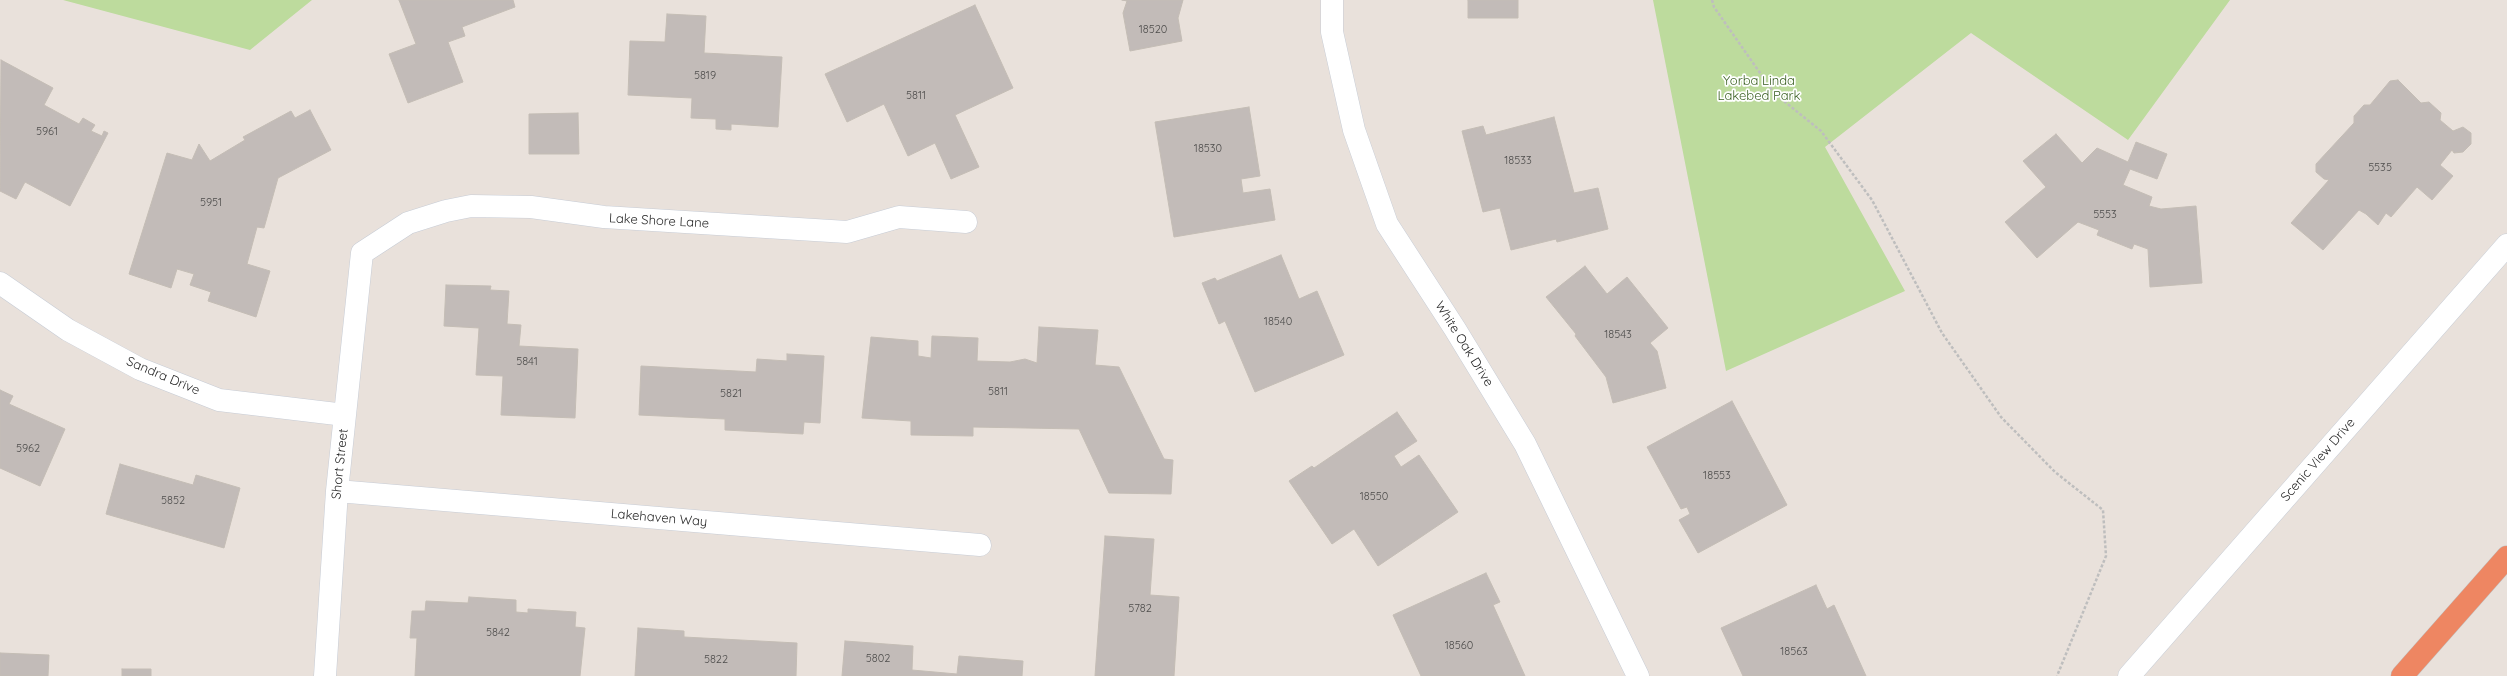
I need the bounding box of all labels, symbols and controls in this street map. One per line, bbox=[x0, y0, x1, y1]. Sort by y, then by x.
house number: 18520 bbox=[1139, 23, 1167, 37]
house number: 5819 bbox=[694, 69, 716, 83]
park label: Yorba Linda Lakebed Park bbox=[1718, 73, 1800, 104]
house number: 5811 bbox=[906, 89, 926, 103]
house number: 5961 bbox=[36, 125, 58, 139]
house number: 18530 bbox=[1194, 142, 1222, 156]
house number: 18533 bbox=[1504, 154, 1532, 168]
house number: 5535 bbox=[2368, 161, 2392, 175]
house number: 5951 bbox=[200, 196, 222, 210]
house number: 5553 bbox=[2093, 208, 2117, 222]
street label: Lake Shore Lane bbox=[609, 211, 709, 231]
street label: White Oak Drive bbox=[1432, 298, 1496, 390]
house number: 18540 bbox=[1264, 315, 1292, 329]
house number: 18543 bbox=[1604, 328, 1632, 342]
street label: Sandra Drive bbox=[124, 354, 202, 398]
house number: 5841 bbox=[516, 355, 538, 369]
house number: 5811 bbox=[988, 385, 1008, 399]
house number: 5821 bbox=[720, 387, 742, 401]
street label: Scenic View Drive bbox=[2278, 415, 2358, 505]
street label: Short Street bbox=[329, 428, 351, 500]
house number: 5962 bbox=[16, 442, 40, 456]
house number: 18553 bbox=[1703, 469, 1731, 483]
house number: 18550 bbox=[1360, 490, 1388, 504]
house number: 5852 bbox=[161, 494, 185, 508]
street label: Lakehaven Way bbox=[610, 506, 708, 530]
house number: 5782 bbox=[1128, 602, 1152, 616]
house number: 5842 bbox=[486, 626, 510, 640]
house number: 18560 bbox=[1445, 639, 1473, 653]
house number: 18563 bbox=[1780, 645, 1808, 659]
house number: 5802 bbox=[866, 652, 890, 666]
house number: 5822 bbox=[704, 653, 728, 667]

